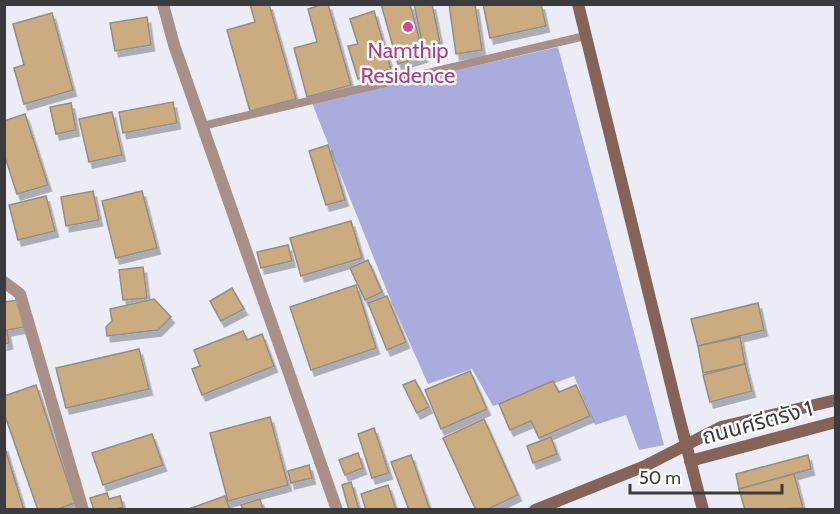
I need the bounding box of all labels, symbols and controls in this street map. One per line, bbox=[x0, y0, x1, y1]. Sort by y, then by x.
marker: Namthip Residence bbox=[401, 20, 415, 34]
place label: Namthip Residence bbox=[361, 37, 455, 89]
street label: ถนนศรีตรัง 1 bbox=[699, 395, 815, 450]
scale bar bbox=[630, 457, 782, 495]
text: 50 m bbox=[639, 467, 681, 489]

